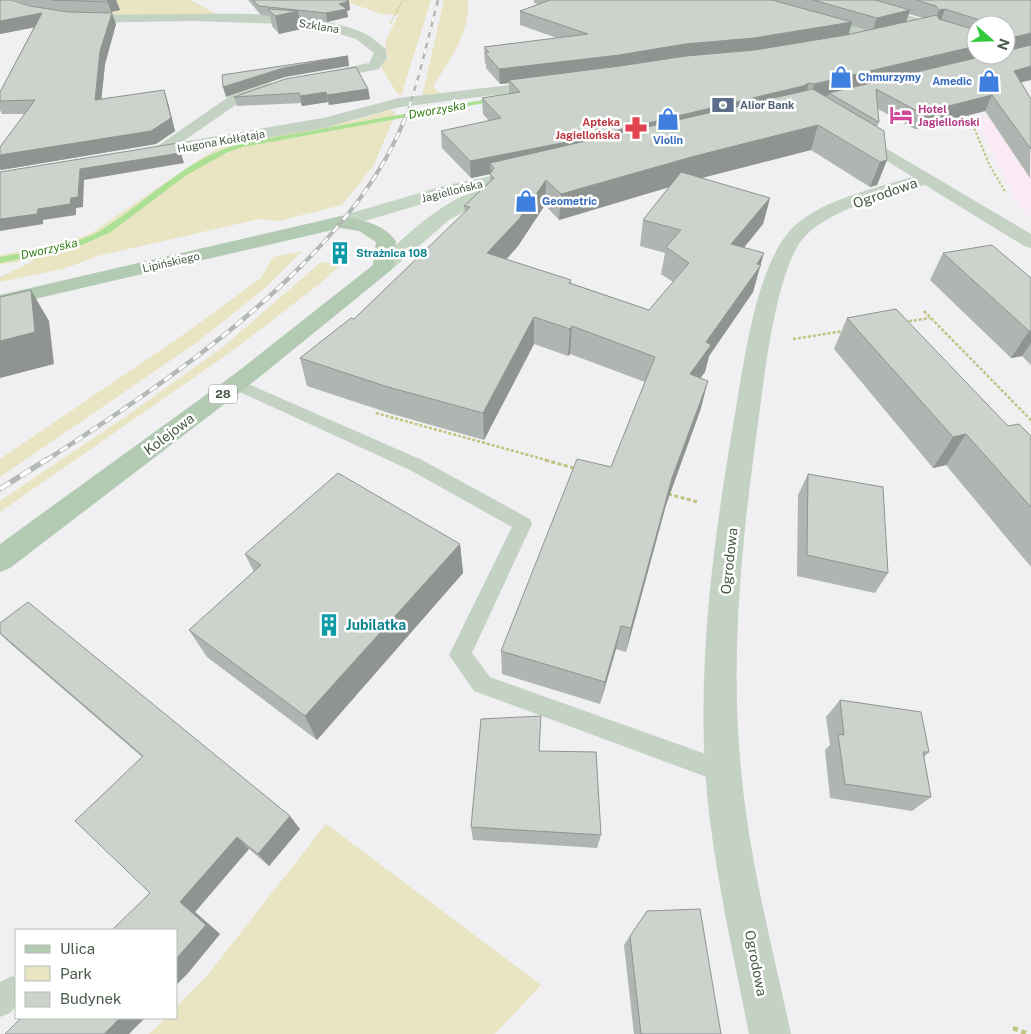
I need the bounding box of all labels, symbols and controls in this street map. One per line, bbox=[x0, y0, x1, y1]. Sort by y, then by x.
north arrow bbox=[966, 15, 1016, 65]
street label: Szklana bbox=[298, 17, 340, 35]
text: N bbox=[994, 37, 1013, 52]
shop icon: Chmurzymy bbox=[828, 64, 854, 90]
shop icon: Amedic bbox=[976, 68, 1002, 94]
place label: Chmurzymy bbox=[858, 71, 922, 83]
place label: Amedic bbox=[932, 75, 972, 87]
bank icon: Alior Bank bbox=[710, 92, 736, 118]
water label: Dworzyska bbox=[407, 98, 467, 122]
place label: Alior Bank bbox=[740, 99, 795, 111]
hotel icon: Hotel Jagielloński bbox=[888, 102, 914, 128]
place label: Hotel Jagielloński bbox=[918, 103, 980, 128]
shop icon: Violin bbox=[655, 106, 681, 132]
pharmacy icon: Apteka Jagiellońska bbox=[623, 115, 649, 141]
place label: Apteka Jagiellońska bbox=[555, 116, 620, 141]
street label: Hugona Kołłątaja bbox=[176, 127, 266, 155]
place label: Violin bbox=[653, 134, 683, 146]
street label: Ogrodowa bbox=[851, 175, 919, 211]
street label: Jagiellońska bbox=[420, 178, 484, 204]
shop icon: Geometric bbox=[513, 188, 539, 214]
place label: Geometric bbox=[542, 195, 597, 207]
water label: Dworzyska bbox=[19, 236, 79, 262]
building icon: Strażnica 108 bbox=[327, 240, 353, 266]
place label: Strażnica 108 bbox=[356, 247, 427, 259]
street label: Lipińskiego bbox=[141, 250, 201, 274]
road number: 28 bbox=[209, 384, 237, 404]
street label: Kolejowa bbox=[141, 410, 197, 458]
street label: Ogrodowa bbox=[718, 527, 740, 595]
building icon: Jubilatka bbox=[316, 612, 342, 638]
place label: Jubilatka bbox=[346, 617, 406, 633]
legend bbox=[15, 929, 178, 1019]
street label: Ogrodowa bbox=[742, 929, 770, 997]
text: Ulica bbox=[60, 940, 95, 957]
text: Park bbox=[60, 965, 92, 982]
text: Budynek bbox=[60, 990, 121, 1007]

